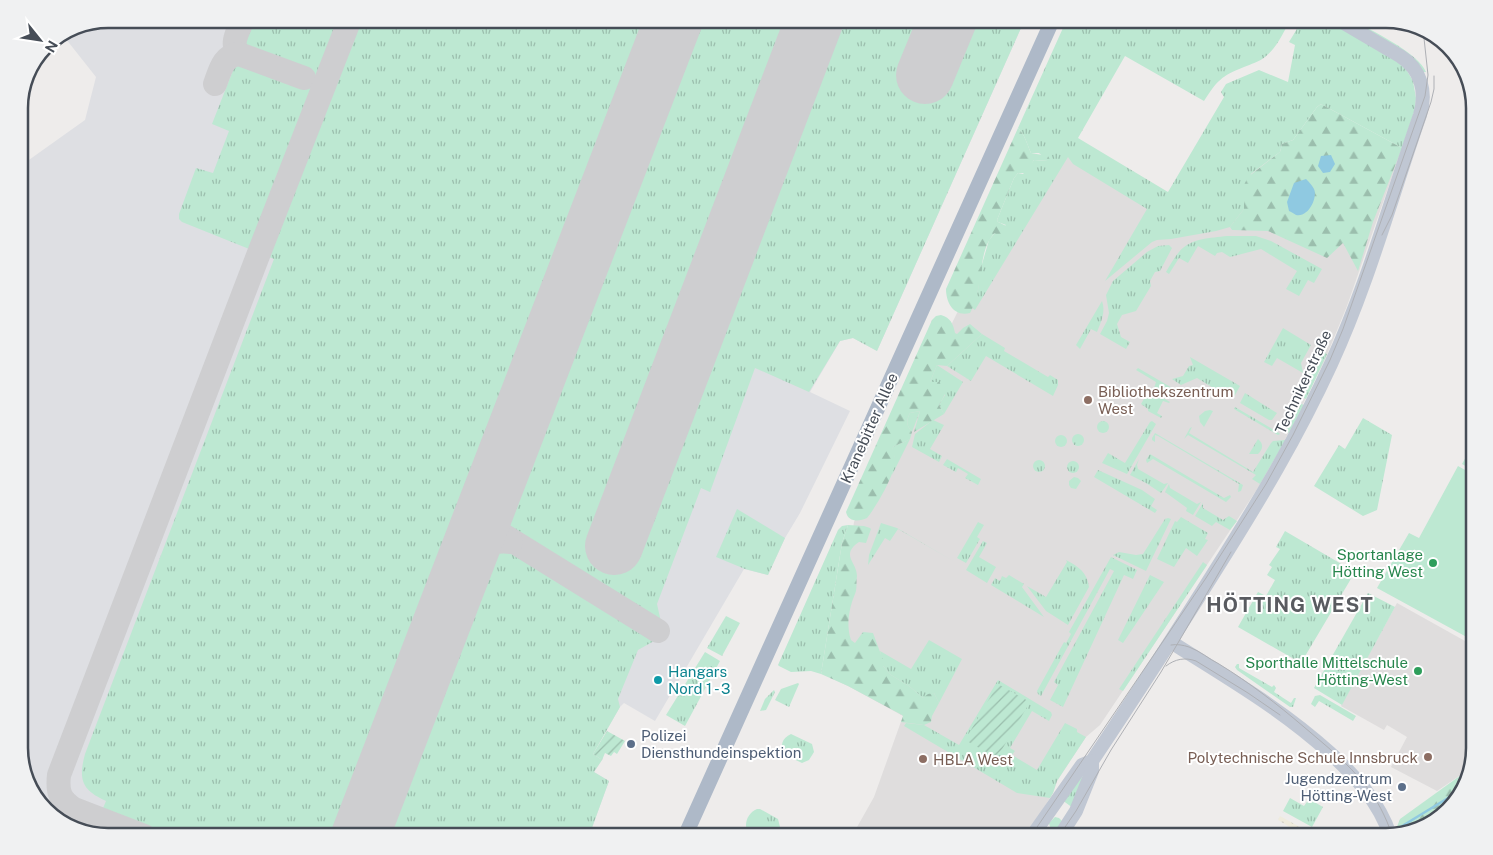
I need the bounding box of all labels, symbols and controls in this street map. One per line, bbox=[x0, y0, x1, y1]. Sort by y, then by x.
north arrow bbox=[15, 15, 65, 65]
text: N bbox=[42, 38, 61, 55]
street label: Technikerstraße bbox=[1272, 327, 1334, 437]
street label: Kranebitter Allee bbox=[837, 370, 901, 486]
place label: Bibliothekszentrum West bbox=[1098, 383, 1233, 417]
marker: Bibliothekszentrum West bbox=[1082, 394, 1094, 406]
place label: Sportanlage Hötting West bbox=[1332, 546, 1423, 580]
marker: Sportanlage Hötting West bbox=[1427, 557, 1439, 569]
district label: HÖTTING WEST bbox=[1206, 592, 1374, 617]
place label: Sporthalle Mittelschule Hötting-West bbox=[1245, 654, 1408, 688]
place label: Hangars Nord 1 - 3 bbox=[668, 663, 730, 697]
marker: Sporthalle Mittelschule Hötting-West bbox=[1412, 665, 1424, 677]
marker: Hangars Nord 1 - 3 bbox=[652, 674, 664, 686]
place label: Polizei Diensthundeinspektion bbox=[641, 727, 801, 761]
marker: Polizei Diensthundeinspektion bbox=[625, 738, 637, 750]
place label: Polytechnische Schule Innsbruck bbox=[1187, 749, 1418, 766]
place label: HBLA West bbox=[933, 751, 1013, 768]
marker: Polytechnische Schule Innsbruck bbox=[1422, 751, 1434, 763]
marker: HBLA West bbox=[917, 753, 929, 765]
place label: Jugendzentrum Hötting-West bbox=[1285, 770, 1392, 804]
marker: Jugendzentrum Hötting-West bbox=[1396, 781, 1408, 793]

